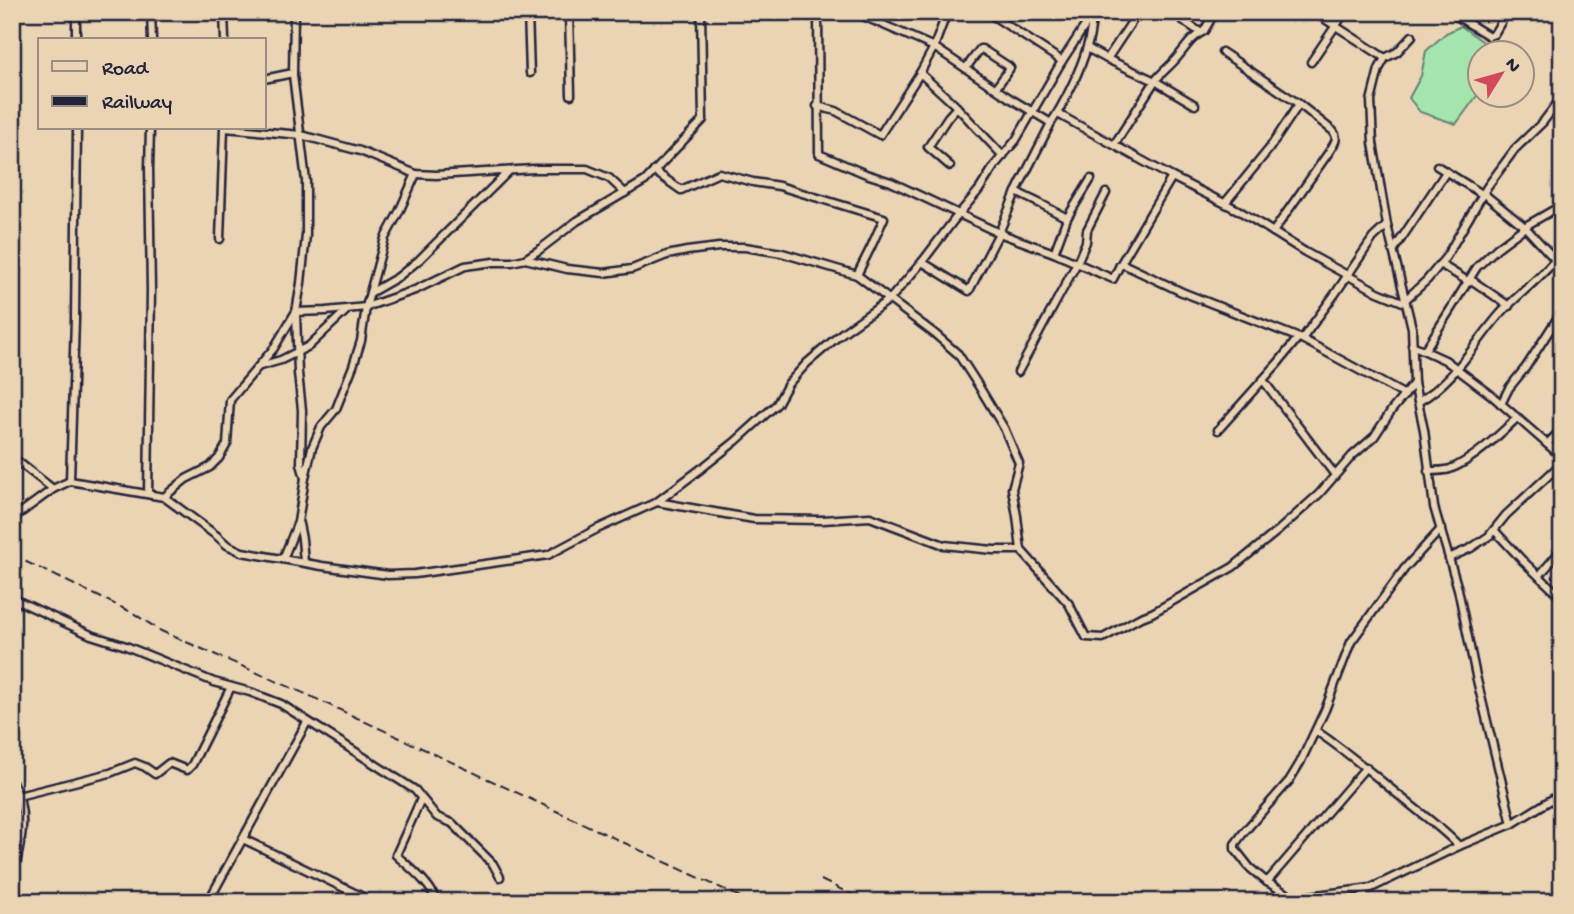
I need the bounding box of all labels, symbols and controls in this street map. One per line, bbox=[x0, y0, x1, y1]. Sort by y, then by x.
legend bbox=[38, 38, 266, 130]
north arrow bbox=[1466, 38, 1536, 108]
text: N bbox=[1499, 54, 1525, 78]
text: Road bbox=[102, 58, 150, 83]
text: Railway bbox=[102, 92, 172, 117]

